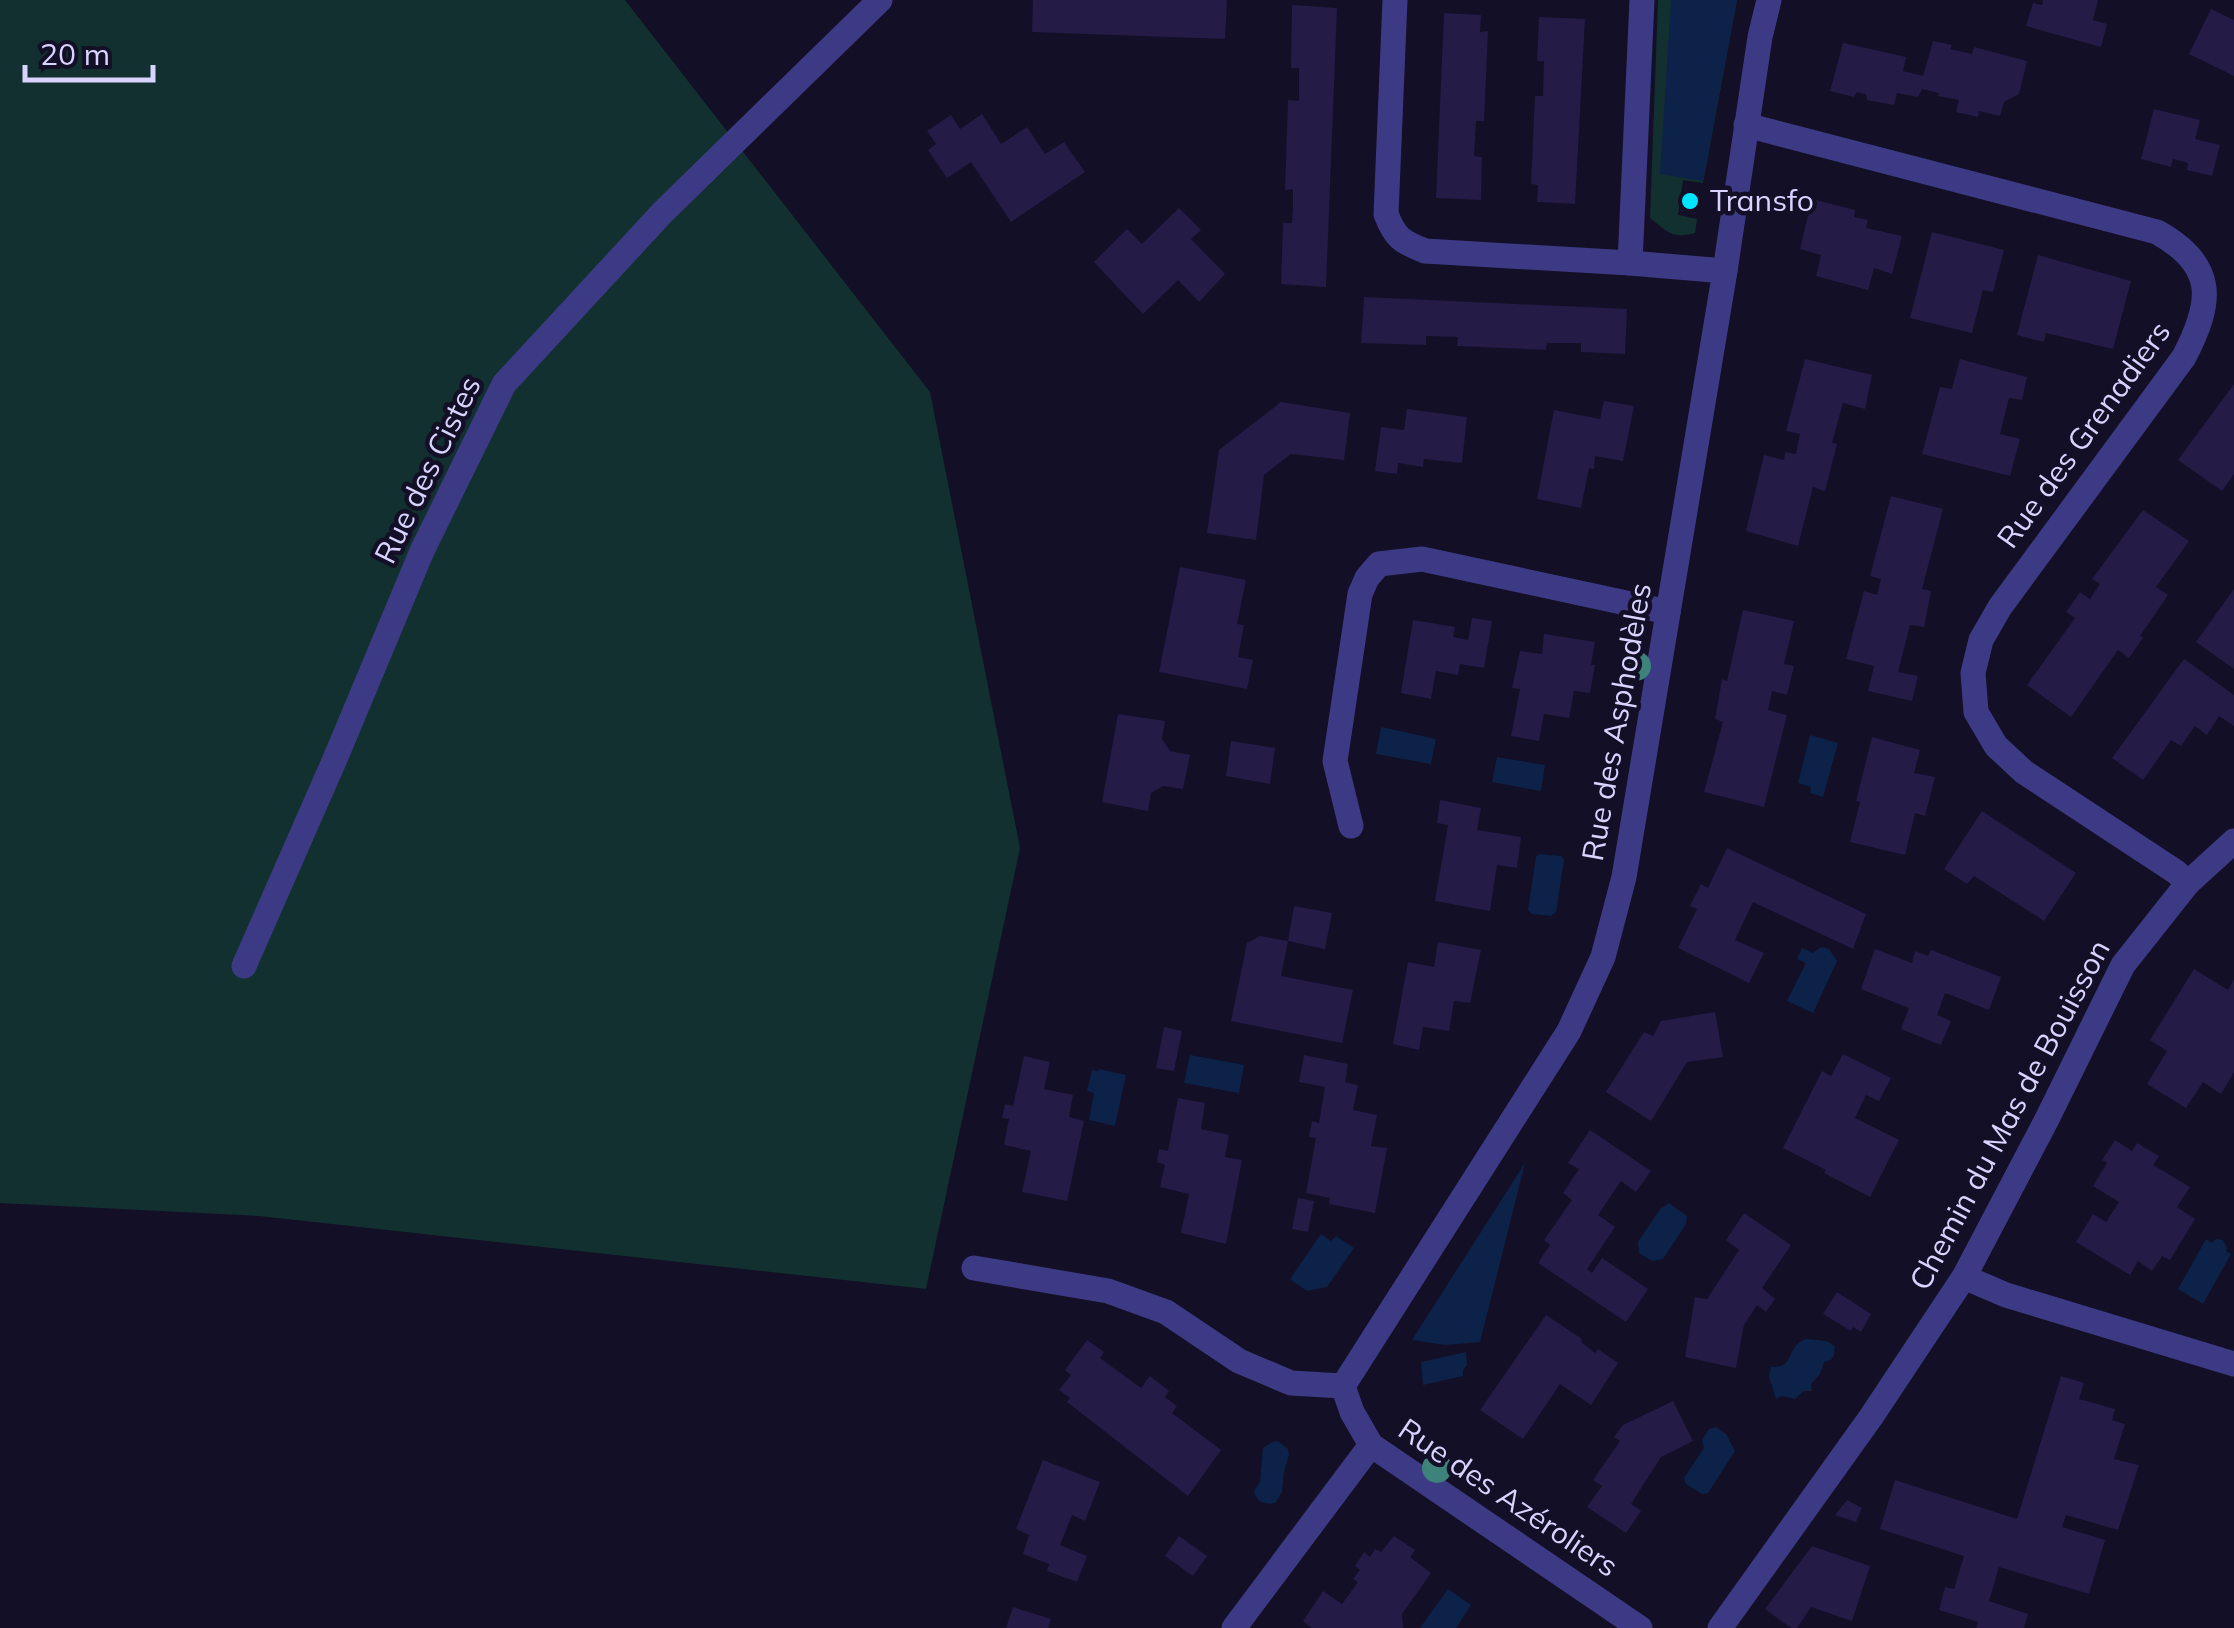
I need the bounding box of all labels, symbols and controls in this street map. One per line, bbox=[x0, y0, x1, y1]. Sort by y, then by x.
scale bar bbox=[25, 20, 152, 82]
text: 20 m bbox=[40, 35, 110, 73]
place label: Transfo bbox=[1710, 181, 1814, 219]
marker: Transfo bbox=[1679, 190, 1701, 212]
street label: Rue des Grenadiers bbox=[1988, 314, 2178, 555]
street label: Rue des Cistes bbox=[365, 370, 489, 569]
street label: Rue des Asphodèles bbox=[1573, 580, 1659, 864]
street label: Chemin du Mas de Bouisson bbox=[1900, 933, 2118, 1296]
street label: Rue des Azéroliers bbox=[1391, 1410, 1626, 1585]

